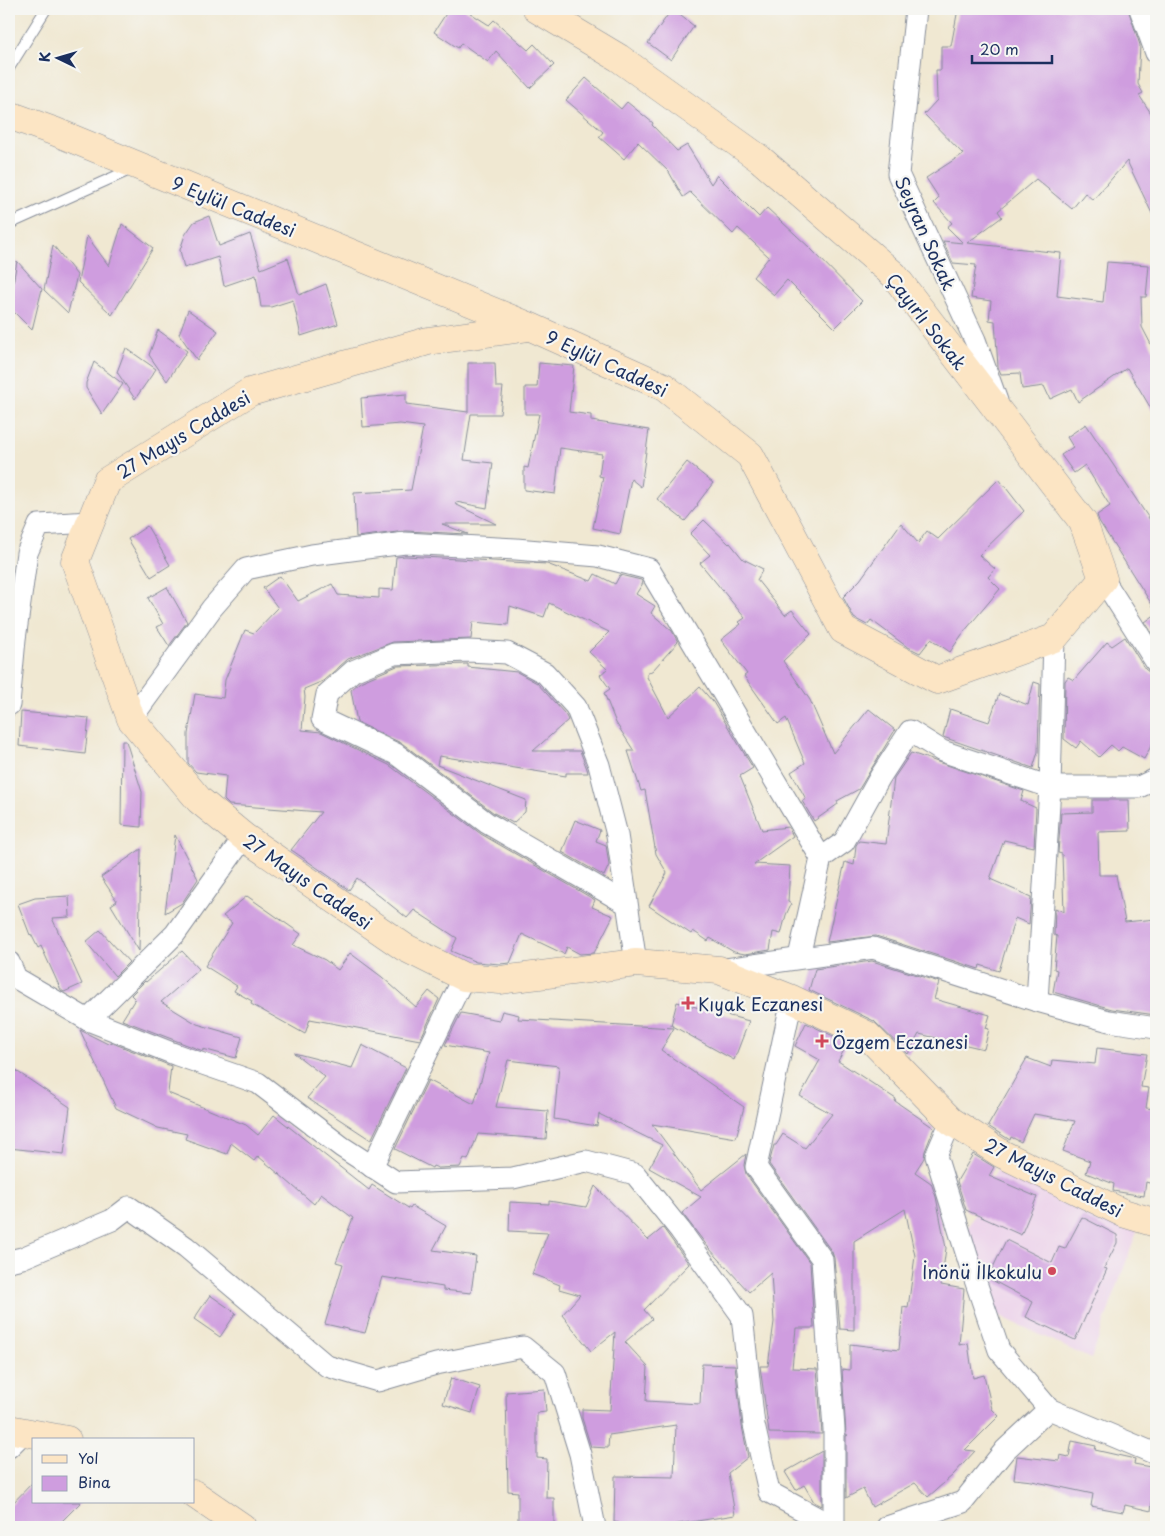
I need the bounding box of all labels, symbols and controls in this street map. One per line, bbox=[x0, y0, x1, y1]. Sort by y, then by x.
north arrow bbox=[32, 32, 82, 82]
scale bar bbox=[972, 32, 1052, 64]
text: 20 m bbox=[980, 37, 1019, 60]
text: K bbox=[34, 51, 55, 63]
street label: 9 Eylül Caddesi bbox=[168, 169, 300, 243]
street label: Seyran Sokak bbox=[889, 172, 963, 294]
street label: Çayırlı Sokak bbox=[880, 267, 974, 375]
street label: 9 Eylül Caddesi bbox=[542, 323, 672, 403]
street label: 27 Mayıs Caddesi bbox=[111, 383, 255, 485]
street label: 27 Mayıs Caddesi bbox=[238, 826, 378, 936]
place label: Kıyak Eczanesi bbox=[698, 990, 823, 1017]
marker: Kıyak Eczanesi bbox=[682, 997, 694, 1009]
place label: Özgem Eczanesi bbox=[832, 1028, 968, 1055]
marker: Özgem Eczanesi bbox=[816, 1035, 828, 1047]
street label: 27 Mayıs Caddesi bbox=[980, 1131, 1128, 1223]
place label: İnönü İlkokulu bbox=[922, 1258, 1042, 1285]
marker: İnönü İlkokulu bbox=[1046, 1265, 1058, 1277]
legend bbox=[32, 1438, 195, 1504]
text: Yol bbox=[78, 1446, 99, 1469]
text: Bina bbox=[78, 1470, 111, 1493]

